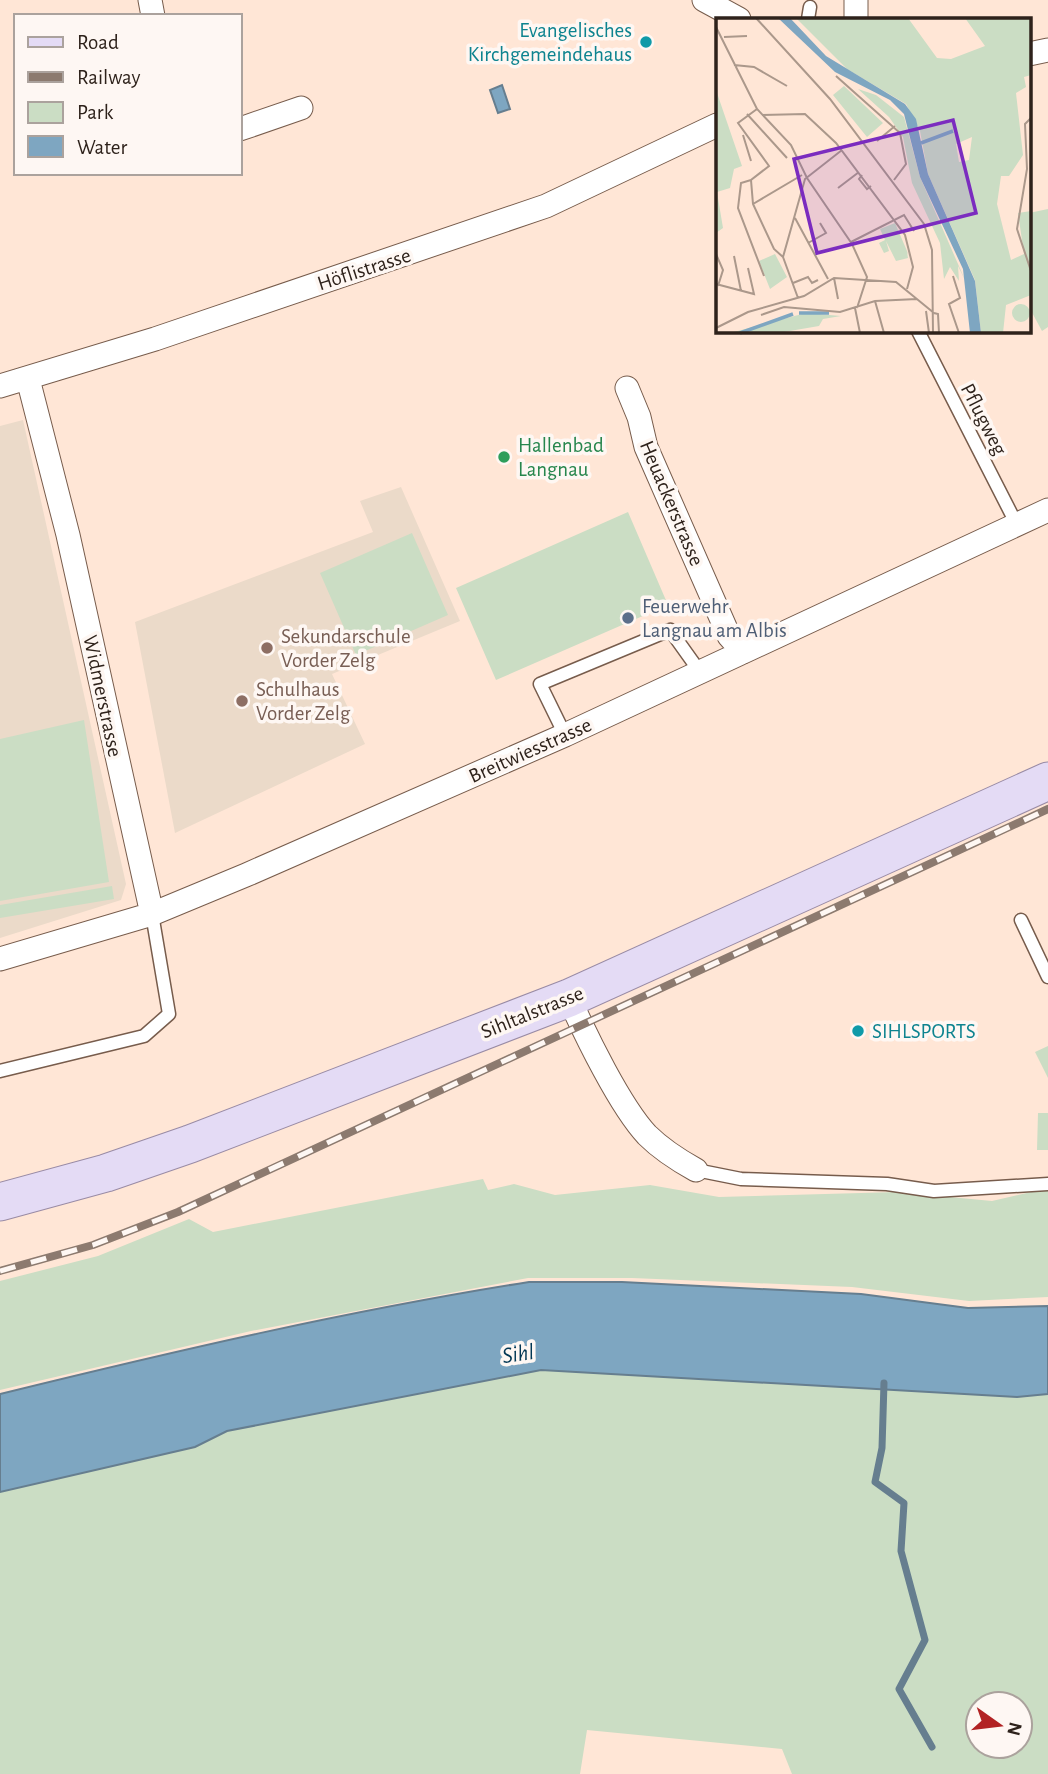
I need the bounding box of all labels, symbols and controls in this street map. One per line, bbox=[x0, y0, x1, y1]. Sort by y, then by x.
legend bbox=[14, 14, 242, 175]
inset map bbox=[716, 18, 1030, 332]
place label: Evangelisches Kirchgemeindehaus bbox=[468, 20, 632, 65]
text: Road bbox=[77, 32, 119, 53]
marker: Evangelisches Kirchgemeindehaus bbox=[638, 34, 654, 50]
text: Railway bbox=[77, 67, 140, 88]
text: Park bbox=[77, 102, 114, 123]
text: Water bbox=[77, 137, 127, 158]
street label: Höflistrasse bbox=[315, 245, 413, 294]
street label: Pflugweg bbox=[957, 380, 1011, 459]
place label: Hallenbad Langnau bbox=[518, 435, 604, 480]
street label: Heuackerstrasse bbox=[636, 438, 707, 569]
marker: Hallenbad Langnau bbox=[496, 449, 512, 465]
place label: Feuerwehr Langnau am Albis bbox=[642, 596, 787, 641]
marker: Feuerwehr Langnau am Albis bbox=[620, 610, 636, 626]
place label: Sekundarschule Vorder Zelg bbox=[281, 626, 411, 671]
street label: Widmerstrasse bbox=[79, 633, 126, 759]
marker: Sekundarschule Vorder Zelg bbox=[259, 640, 275, 656]
place label: Schulhaus Vorder Zelg bbox=[256, 679, 351, 724]
marker: Schulhaus Vorder Zelg bbox=[234, 693, 250, 709]
street label: Breitwiesstrasse bbox=[466, 714, 595, 787]
street label: Sihltalstrasse bbox=[478, 982, 586, 1043]
place label: SIHLSPORTS bbox=[872, 1021, 976, 1042]
marker: SIHLSPORTS bbox=[850, 1023, 866, 1039]
water label: Sihl bbox=[501, 1341, 536, 1368]
north arrow bbox=[964, 1690, 1034, 1760]
text: N bbox=[1003, 1720, 1025, 1737]

